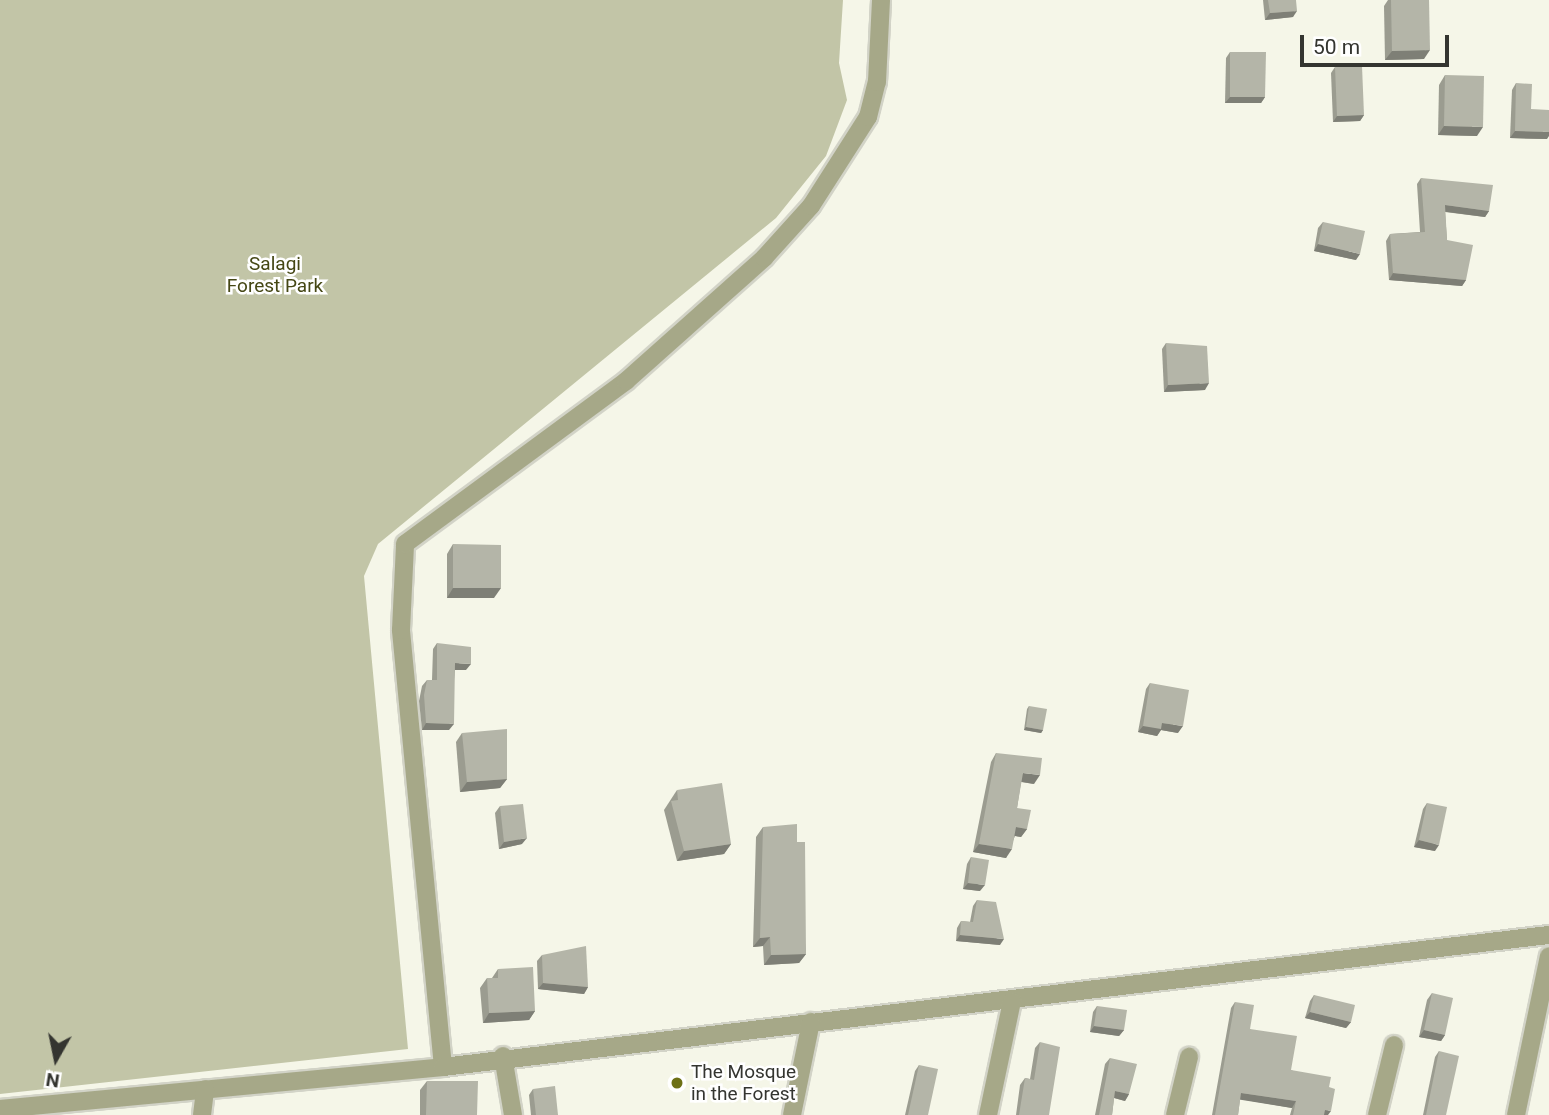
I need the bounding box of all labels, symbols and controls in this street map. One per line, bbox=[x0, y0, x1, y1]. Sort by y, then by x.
scale bar bbox=[1304, 21, 1453, 65]
text: 50 m bbox=[1313, 35, 1360, 59]
park label: Salagi Forest Park bbox=[227, 253, 323, 297]
north arrow bbox=[21, 1024, 91, 1094]
place label: The Mosque in the Forest bbox=[691, 1061, 796, 1105]
text: N bbox=[44, 1068, 61, 1093]
marker: The Mosque in the Forest bbox=[669, 1075, 685, 1091]

